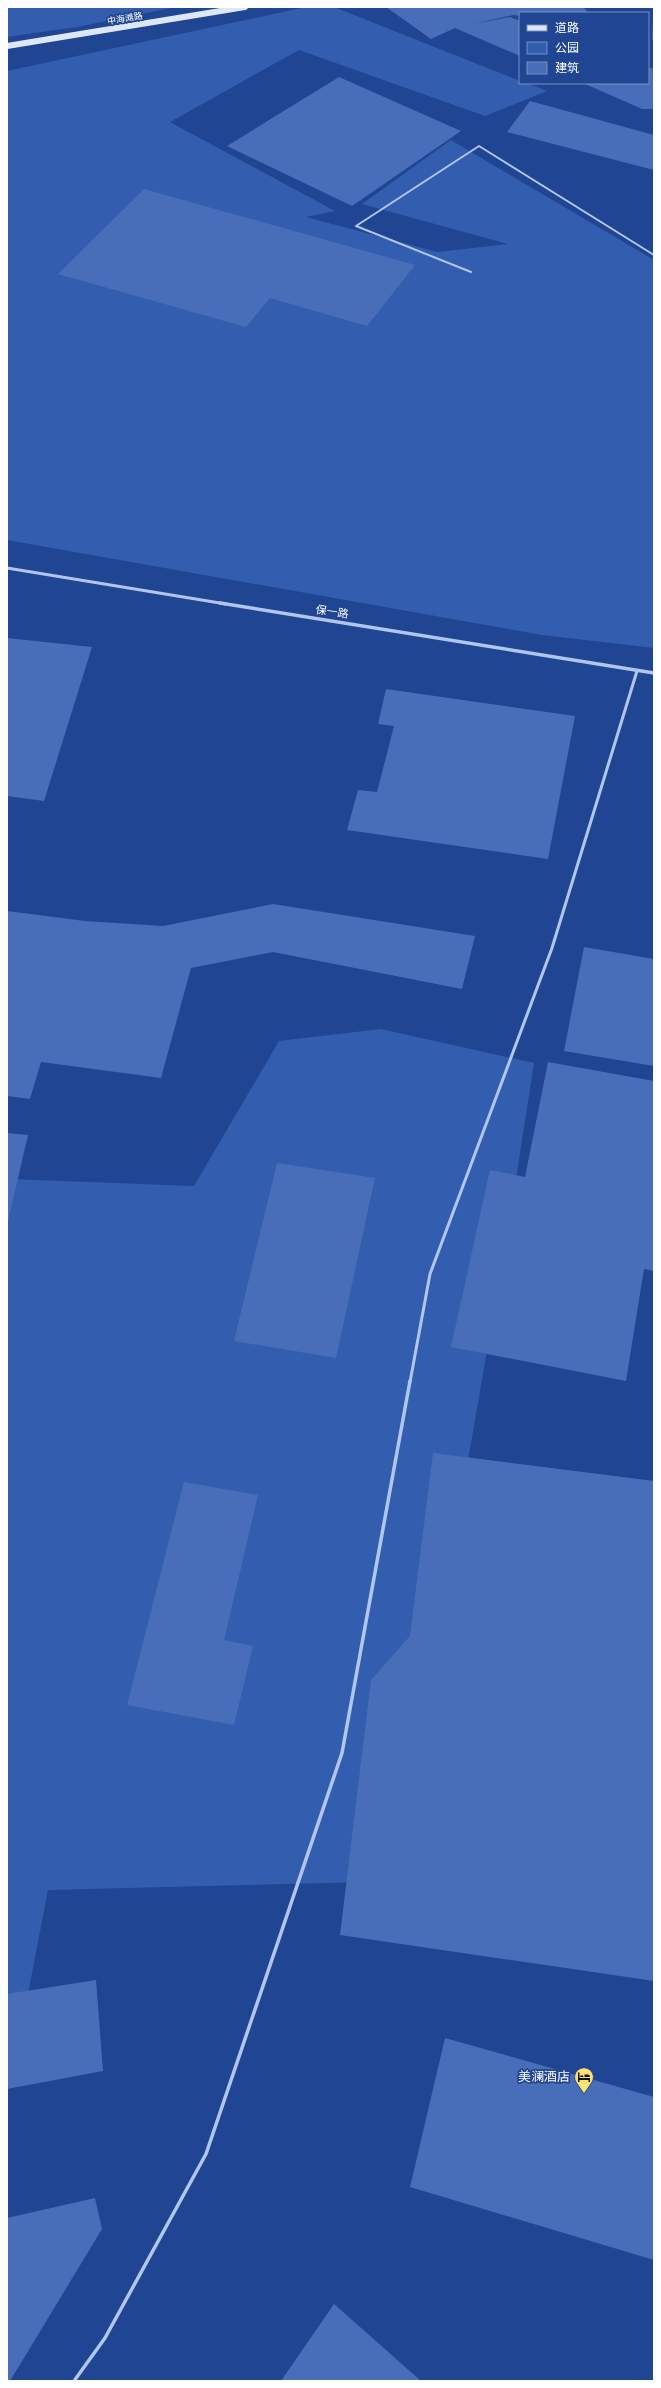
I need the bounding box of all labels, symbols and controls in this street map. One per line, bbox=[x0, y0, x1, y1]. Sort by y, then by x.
street label: 中海滩路 bbox=[106, 9, 144, 29]
legend bbox=[519, 12, 649, 84]
text: 道路 bbox=[555, 20, 579, 37]
text: 公园 bbox=[555, 40, 579, 57]
text: 建筑 bbox=[555, 60, 579, 77]
street label: 保一路 bbox=[315, 602, 349, 622]
hotel icon: 美澜酒店 bbox=[573, 2066, 595, 2094]
place label: 美澜酒店 bbox=[518, 2068, 570, 2086]

